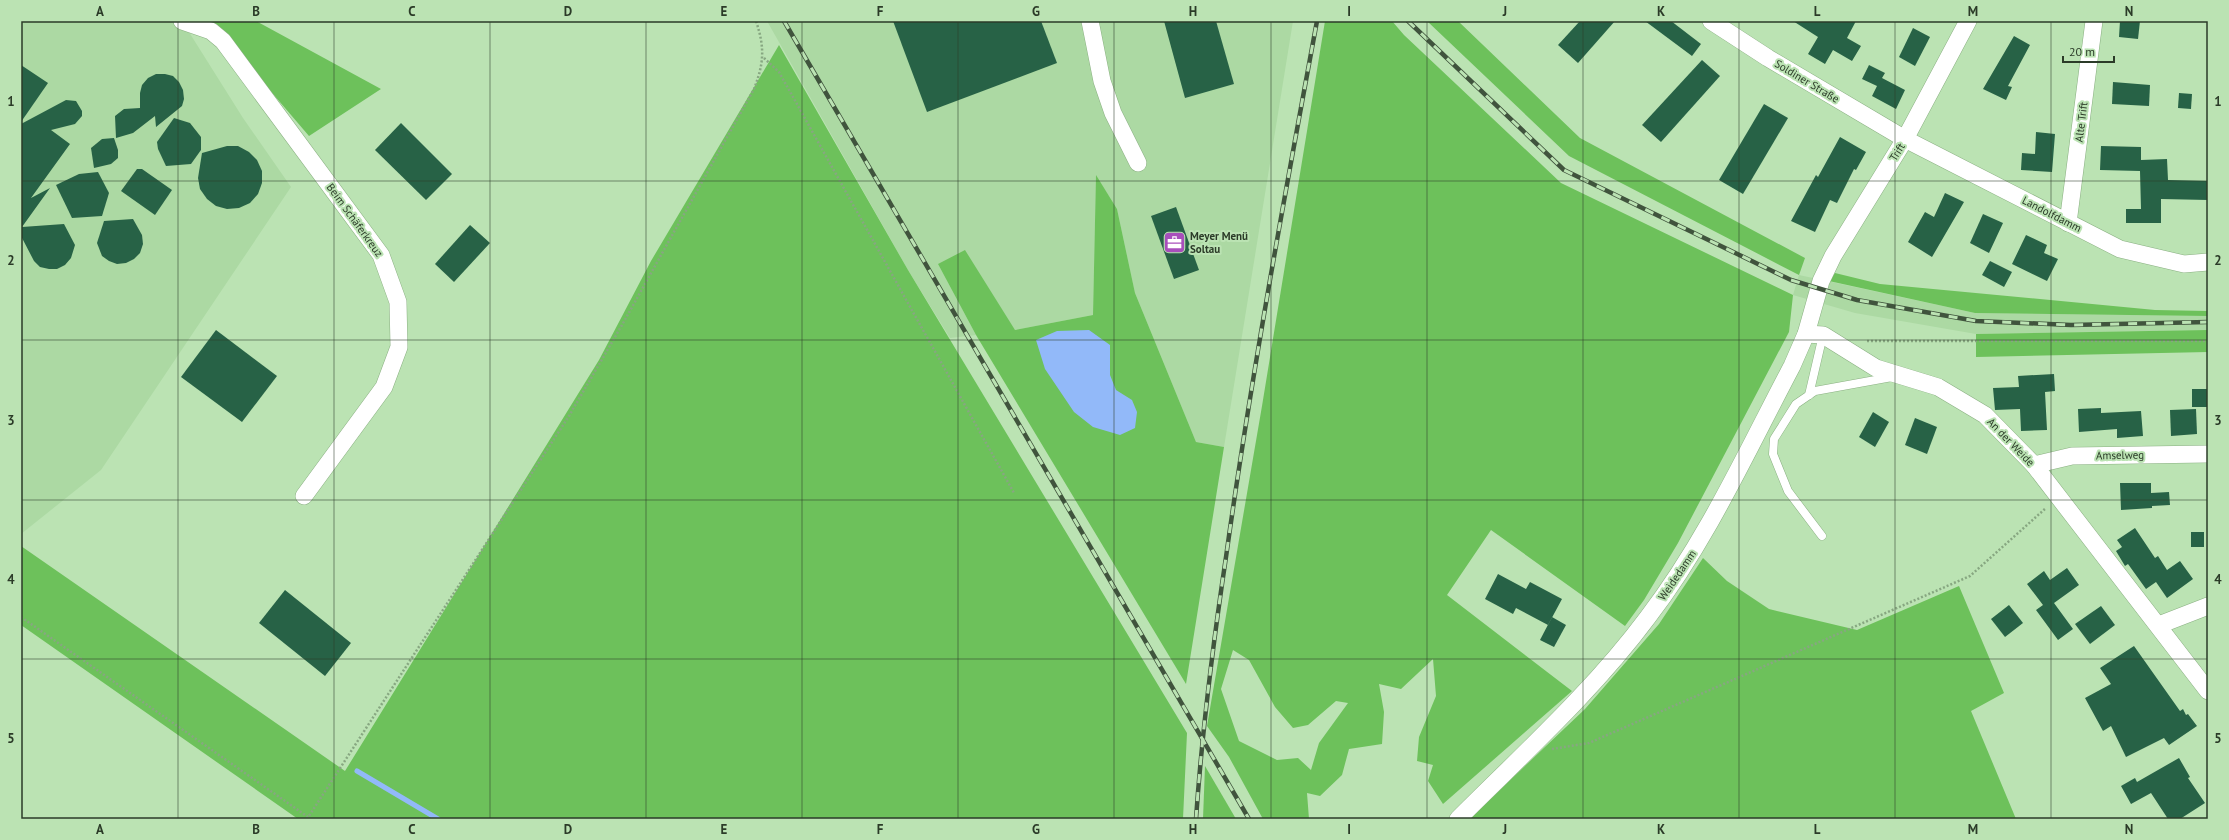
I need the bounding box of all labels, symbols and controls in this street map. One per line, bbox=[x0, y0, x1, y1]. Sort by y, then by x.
text: A bbox=[96, 3, 104, 20]
text: B bbox=[252, 3, 260, 20]
text: C bbox=[408, 3, 416, 20]
text: D bbox=[564, 3, 572, 20]
text: E bbox=[721, 3, 728, 20]
text: F bbox=[877, 3, 884, 20]
text: G bbox=[1032, 3, 1040, 20]
text: H bbox=[1189, 3, 1197, 20]
text: I bbox=[1347, 3, 1351, 20]
text: J bbox=[1502, 3, 1507, 20]
text: K bbox=[1657, 3, 1665, 20]
text: L bbox=[1814, 3, 1821, 20]
text: M bbox=[1968, 3, 1978, 20]
text: N bbox=[2125, 3, 2133, 20]
scale bar bbox=[2063, 38, 2114, 64]
text: 20 m bbox=[2069, 44, 2095, 59]
street label: Soldiner Straße bbox=[1772, 56, 1842, 106]
text: 1 bbox=[7, 93, 15, 110]
text: 1 bbox=[2214, 93, 2222, 110]
street label: Alte Trift bbox=[2072, 101, 2090, 143]
street label: Trift bbox=[1886, 140, 1908, 164]
street label: Beim Schäferkreuz bbox=[324, 181, 386, 259]
street label: Landolfdamm bbox=[2020, 193, 2084, 235]
office icon: Meyer Menü Soltau bbox=[1161, 229, 1187, 255]
place label: Meyer Menü Soltau bbox=[1190, 229, 1248, 256]
text: 2 bbox=[7, 252, 15, 269]
text: 2 bbox=[2214, 252, 2222, 269]
text: 3 bbox=[7, 412, 15, 429]
text: 3 bbox=[2214, 412, 2222, 429]
street label: An der Weide bbox=[1984, 415, 2038, 469]
street label: Amselweg bbox=[2096, 448, 2144, 462]
street label: Weidedamm bbox=[1655, 547, 1699, 603]
text: 4 bbox=[7, 571, 15, 588]
text: 4 bbox=[2214, 571, 2222, 588]
text: 5 bbox=[7, 730, 15, 747]
text: 5 bbox=[2214, 730, 2222, 747]
text: A bbox=[96, 821, 104, 838]
text: B bbox=[252, 821, 260, 838]
text: C bbox=[408, 821, 416, 838]
text: D bbox=[564, 821, 572, 838]
text: E bbox=[721, 821, 728, 838]
text: F bbox=[877, 821, 884, 838]
text: G bbox=[1032, 821, 1040, 838]
text: H bbox=[1189, 821, 1197, 838]
text: I bbox=[1347, 821, 1351, 838]
text: J bbox=[1502, 821, 1507, 838]
text: K bbox=[1657, 821, 1665, 838]
text: L bbox=[1814, 821, 1821, 838]
text: M bbox=[1968, 821, 1978, 838]
text: N bbox=[2125, 821, 2133, 838]

